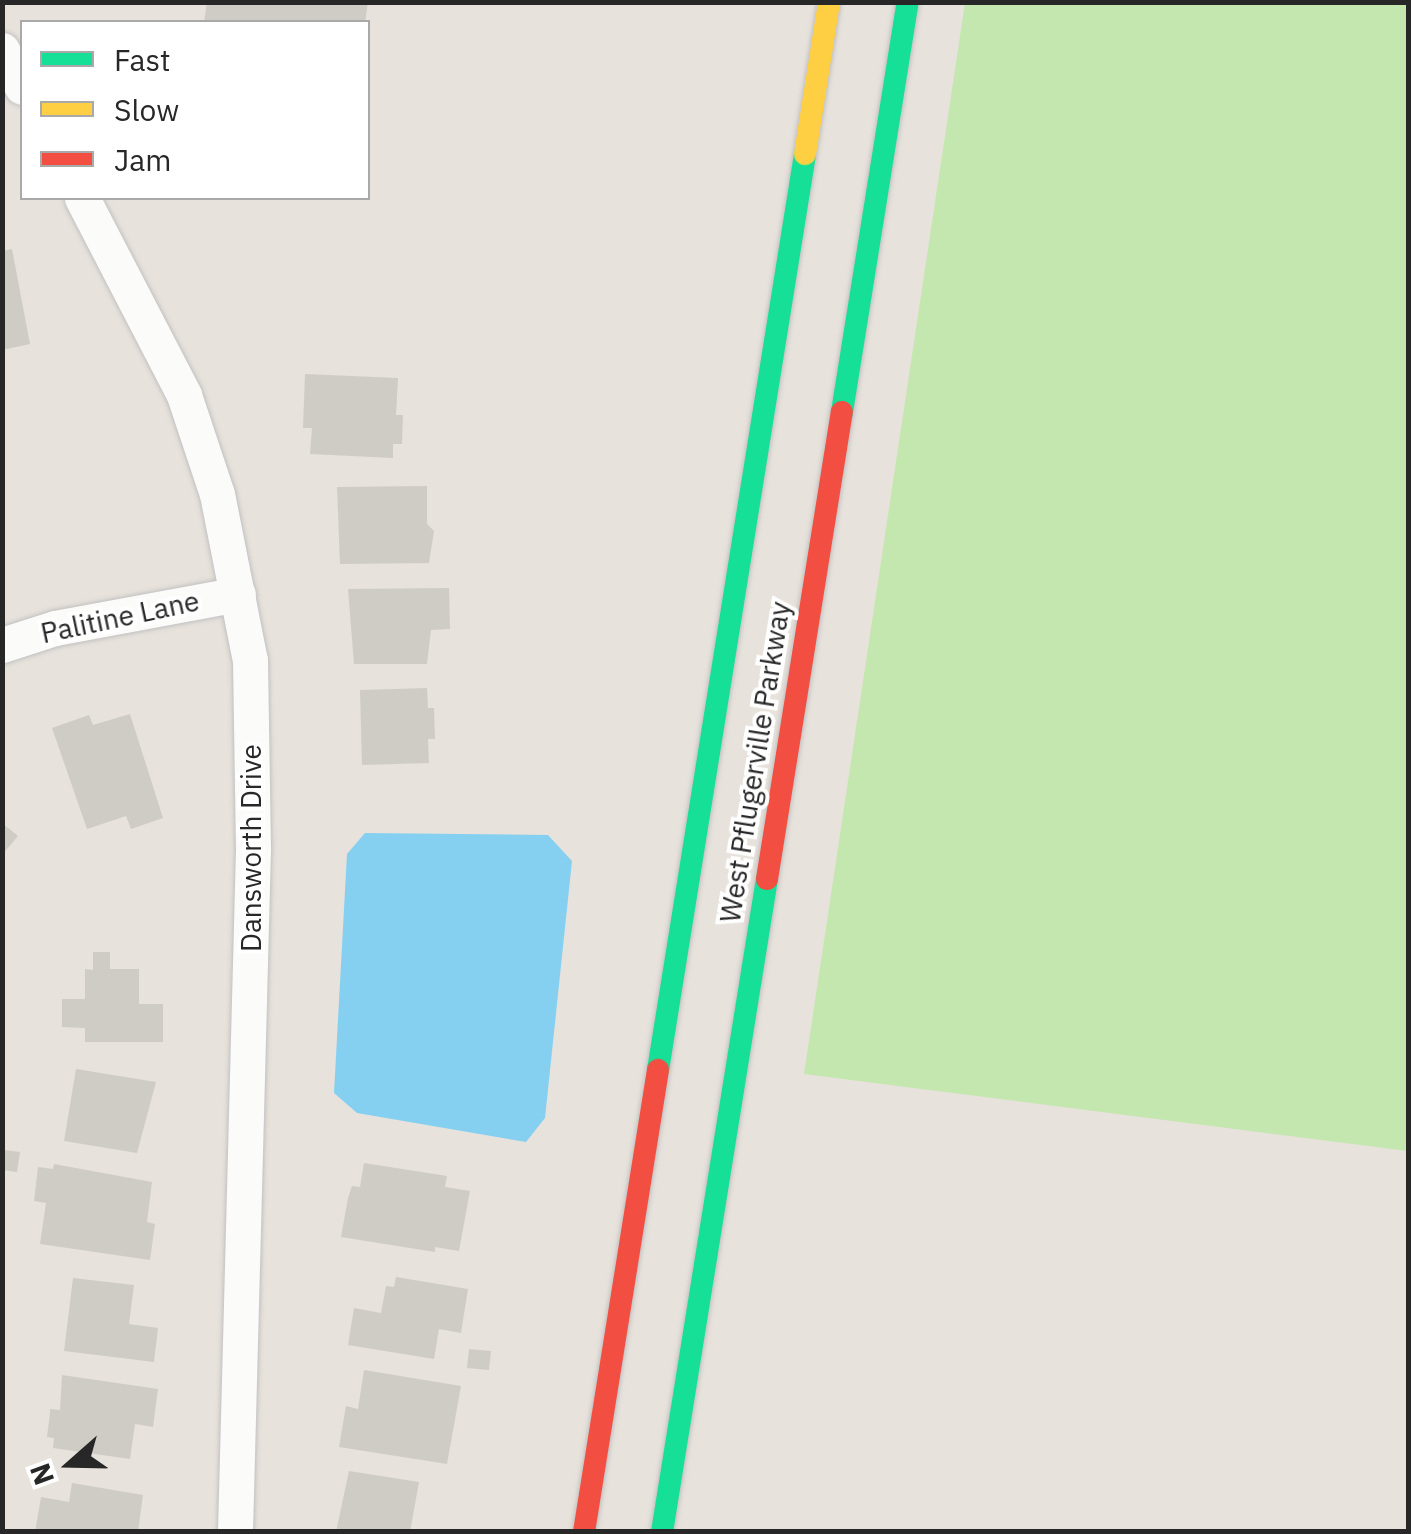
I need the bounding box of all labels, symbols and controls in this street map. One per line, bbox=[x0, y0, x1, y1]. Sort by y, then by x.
legend bbox=[20, 20, 370, 200]
text: Fast bbox=[114, 40, 171, 79]
text: Slow bbox=[114, 90, 179, 129]
text: Jam bbox=[114, 140, 172, 179]
street label: Palitine Lane bbox=[38, 584, 202, 650]
street label: West Pflugerville Parkway bbox=[713, 599, 797, 925]
street label: Dansworth Drive bbox=[234, 744, 268, 952]
north arrow bbox=[20, 1414, 120, 1514]
text: N bbox=[20, 1459, 62, 1490]

